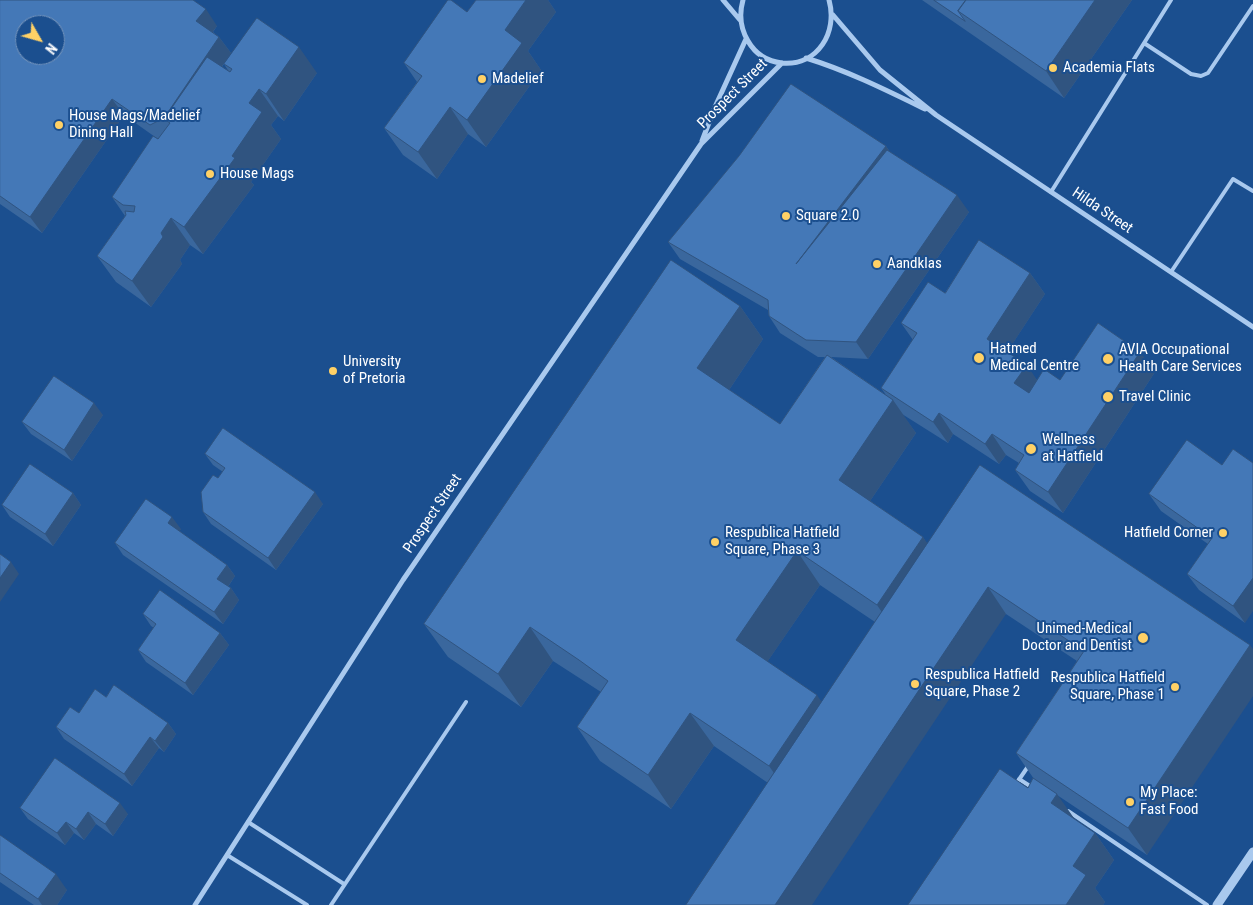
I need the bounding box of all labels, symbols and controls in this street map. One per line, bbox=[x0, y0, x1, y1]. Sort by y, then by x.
north arrow bbox=[15, 15, 65, 65]
text: N bbox=[42, 40, 60, 57]
street label: Prospect Street bbox=[694, 55, 772, 133]
place label: Academia Flats bbox=[1063, 59, 1155, 77]
marker: Academia Flats bbox=[1047, 62, 1059, 74]
place label: Madelief bbox=[492, 70, 544, 88]
marker: Madelief bbox=[476, 73, 488, 85]
place label: House Mags/Madelief Dining Hall bbox=[69, 107, 200, 142]
marker: House Mags/Madelief Dining Hall bbox=[53, 119, 65, 131]
place label: House Mags bbox=[220, 165, 294, 183]
marker: House Mags bbox=[204, 168, 216, 180]
street label: Hilda Street bbox=[1068, 184, 1136, 238]
place label: Square 2.0 bbox=[796, 207, 859, 225]
marker: Square 2.0 bbox=[780, 210, 792, 222]
place label: Aandklas bbox=[887, 255, 942, 273]
marker: Aandklas bbox=[871, 258, 883, 270]
place label: Hatmed Medical Centre bbox=[990, 340, 1079, 375]
place label: AVIA Occupational Health Care Services bbox=[1119, 341, 1242, 376]
marker: Hatmed Medical Centre bbox=[972, 351, 986, 365]
marker: AVIA Occupational Health Care Services bbox=[1101, 352, 1115, 366]
place label: University of Pretoria bbox=[343, 353, 406, 388]
marker: University of Pretoria bbox=[327, 365, 339, 377]
place label: Travel Clinic bbox=[1119, 388, 1191, 406]
marker: Travel Clinic bbox=[1101, 390, 1115, 404]
place label: Wellness at Hatfield bbox=[1042, 431, 1103, 466]
marker: Wellness at Hatfield bbox=[1024, 442, 1038, 456]
street label: Prospect Street bbox=[400, 471, 466, 557]
place label: Respublica Hatfield Square, Phase 3 bbox=[725, 524, 840, 559]
place label: Hatfield Corner bbox=[1124, 524, 1213, 542]
marker: Hatfield Corner bbox=[1217, 527, 1229, 539]
marker: Respublica Hatfield Square, Phase 3 bbox=[709, 536, 721, 548]
place label: Unimed-Medical Doctor and Dentist bbox=[1022, 620, 1132, 655]
marker: Unimed-Medical Doctor and Dentist bbox=[1136, 631, 1150, 645]
place label: Respublica Hatfield Square, Phase 2 bbox=[925, 666, 1040, 701]
place label: Respublica Hatfield Square, Phase 1 bbox=[1050, 669, 1165, 704]
marker: Respublica Hatfield Square, Phase 2 bbox=[909, 678, 921, 690]
marker: Respublica Hatfield Square, Phase 1 bbox=[1169, 681, 1181, 693]
place label: My Place: Fast Food bbox=[1140, 784, 1198, 819]
marker: My Place: Fast Food bbox=[1124, 796, 1136, 808]

